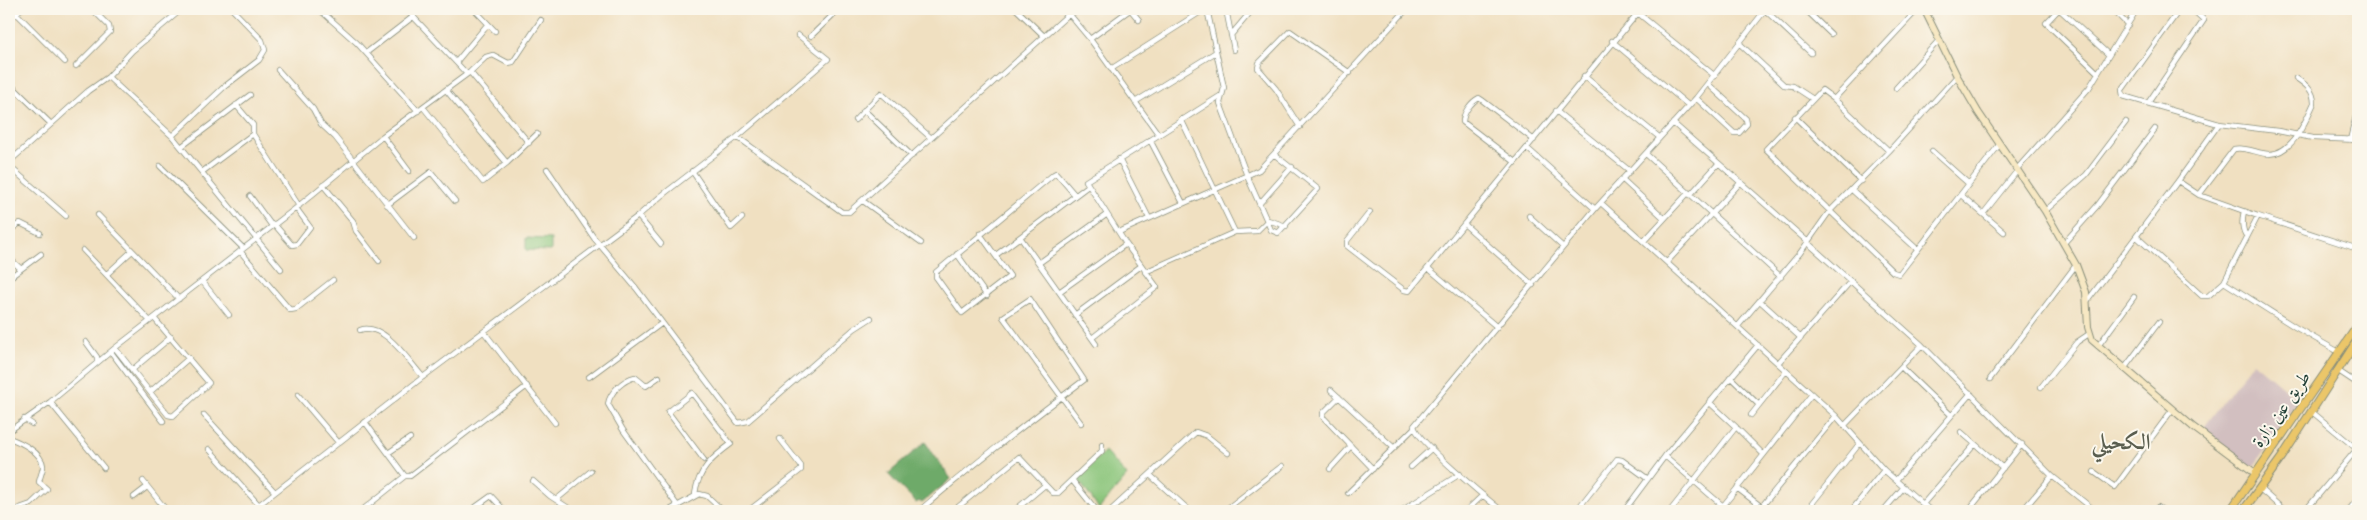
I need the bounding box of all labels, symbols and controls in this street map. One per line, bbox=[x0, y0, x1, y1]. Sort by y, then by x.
street label: طريق عين زارة bbox=[2246, 366, 2317, 453]
district label: الكحيلي bbox=[2090, 427, 2151, 463]

